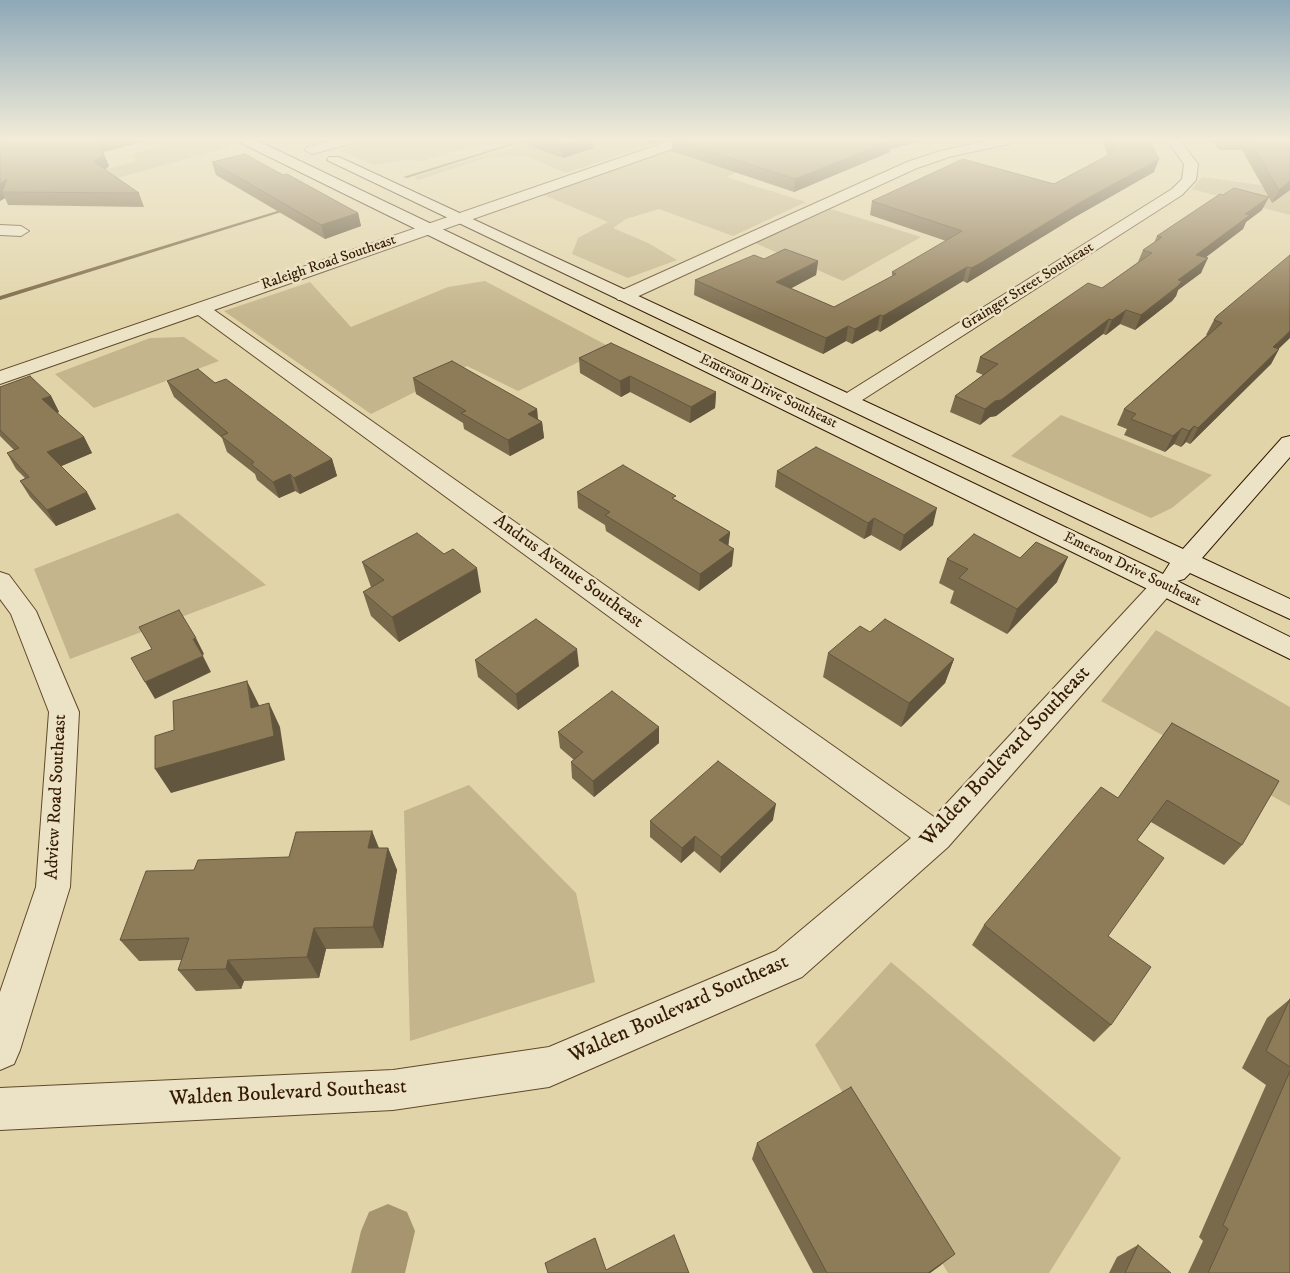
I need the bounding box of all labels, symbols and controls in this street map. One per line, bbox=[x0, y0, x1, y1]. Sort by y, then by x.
street label: Raleigh Road Southeast bbox=[259, 232, 399, 294]
street label: Grainger Street Southeast bbox=[959, 239, 1097, 335]
street label: Emerson Drive Southeast bbox=[696, 351, 840, 433]
street label: Andrus Avenue Southeast bbox=[489, 510, 647, 634]
street label: Emerson Drive Southeast bbox=[1060, 529, 1204, 611]
street label: Walden Boulevard Southeast bbox=[916, 661, 1096, 853]
street label: Adview Road Southeast bbox=[42, 714, 72, 880]
street label: Walden Boulevard Southeast bbox=[565, 950, 793, 1070]
street label: Walden Boulevard Southeast bbox=[169, 1075, 407, 1113]

